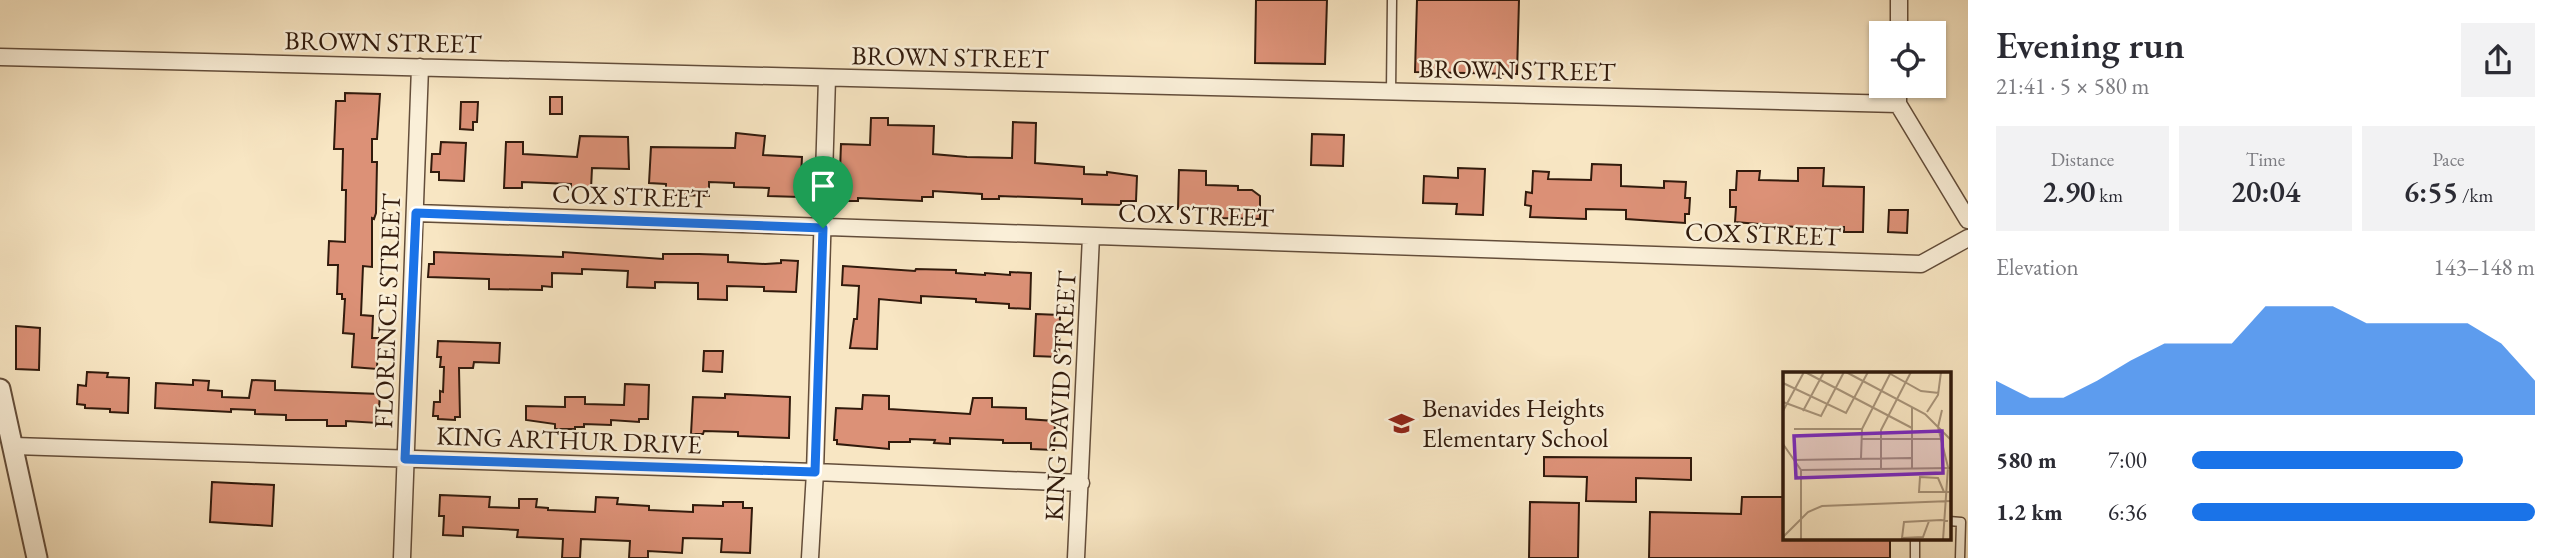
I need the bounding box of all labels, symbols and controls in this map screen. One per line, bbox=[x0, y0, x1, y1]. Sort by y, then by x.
text: Evening run bbox=[1996, 20, 2185, 69]
map controls bbox=[1869, 21, 1946, 98]
button: locate bbox=[1869, 21, 1946, 98]
street label: BROWN STREET bbox=[284, 23, 482, 61]
button: share bbox=[2461, 23, 2535, 97]
street label: BROWN STREET bbox=[851, 38, 1049, 76]
street label: BROWN STREET bbox=[1418, 51, 1616, 89]
text: 21:41 · 5 × 580 m bbox=[1996, 71, 2149, 101]
text: Distance bbox=[2051, 147, 2114, 172]
text: Time bbox=[2246, 147, 2285, 172]
text: Pace bbox=[2433, 147, 2464, 172]
pin bbox=[793, 156, 853, 228]
icon: arrive bbox=[804, 167, 842, 205]
text: 2.90 bbox=[2042, 172, 2095, 211]
text: 20:04 bbox=[2231, 172, 2300, 211]
text: 6:55 bbox=[2404, 172, 2458, 211]
street label: COX STREET bbox=[552, 176, 709, 216]
text: km bbox=[2095, 183, 2123, 208]
text: /km bbox=[2458, 183, 2493, 208]
street label: FLORENCE STREET bbox=[366, 192, 408, 429]
street label: COX STREET bbox=[1118, 195, 1275, 235]
street label: COX STREET bbox=[1685, 214, 1842, 254]
text: Elevation bbox=[1996, 252, 2079, 282]
text: 143–148 m bbox=[2434, 252, 2535, 282]
street label: KING DAVID STREET bbox=[1036, 270, 1084, 522]
inset map bbox=[1783, 372, 1951, 540]
place label: Benavides Heights Elementary School bbox=[1422, 391, 1609, 455]
school or university icon: Benavides Heights Elementary School bbox=[1388, 409, 1416, 437]
street label: KING ARTHUR DRIVE bbox=[436, 418, 703, 462]
text: 580 m bbox=[1996, 445, 2057, 475]
text: 7:00 bbox=[2108, 445, 2147, 475]
text: 1.2 km bbox=[1996, 497, 2063, 527]
text: 6:36 bbox=[2108, 497, 2147, 527]

